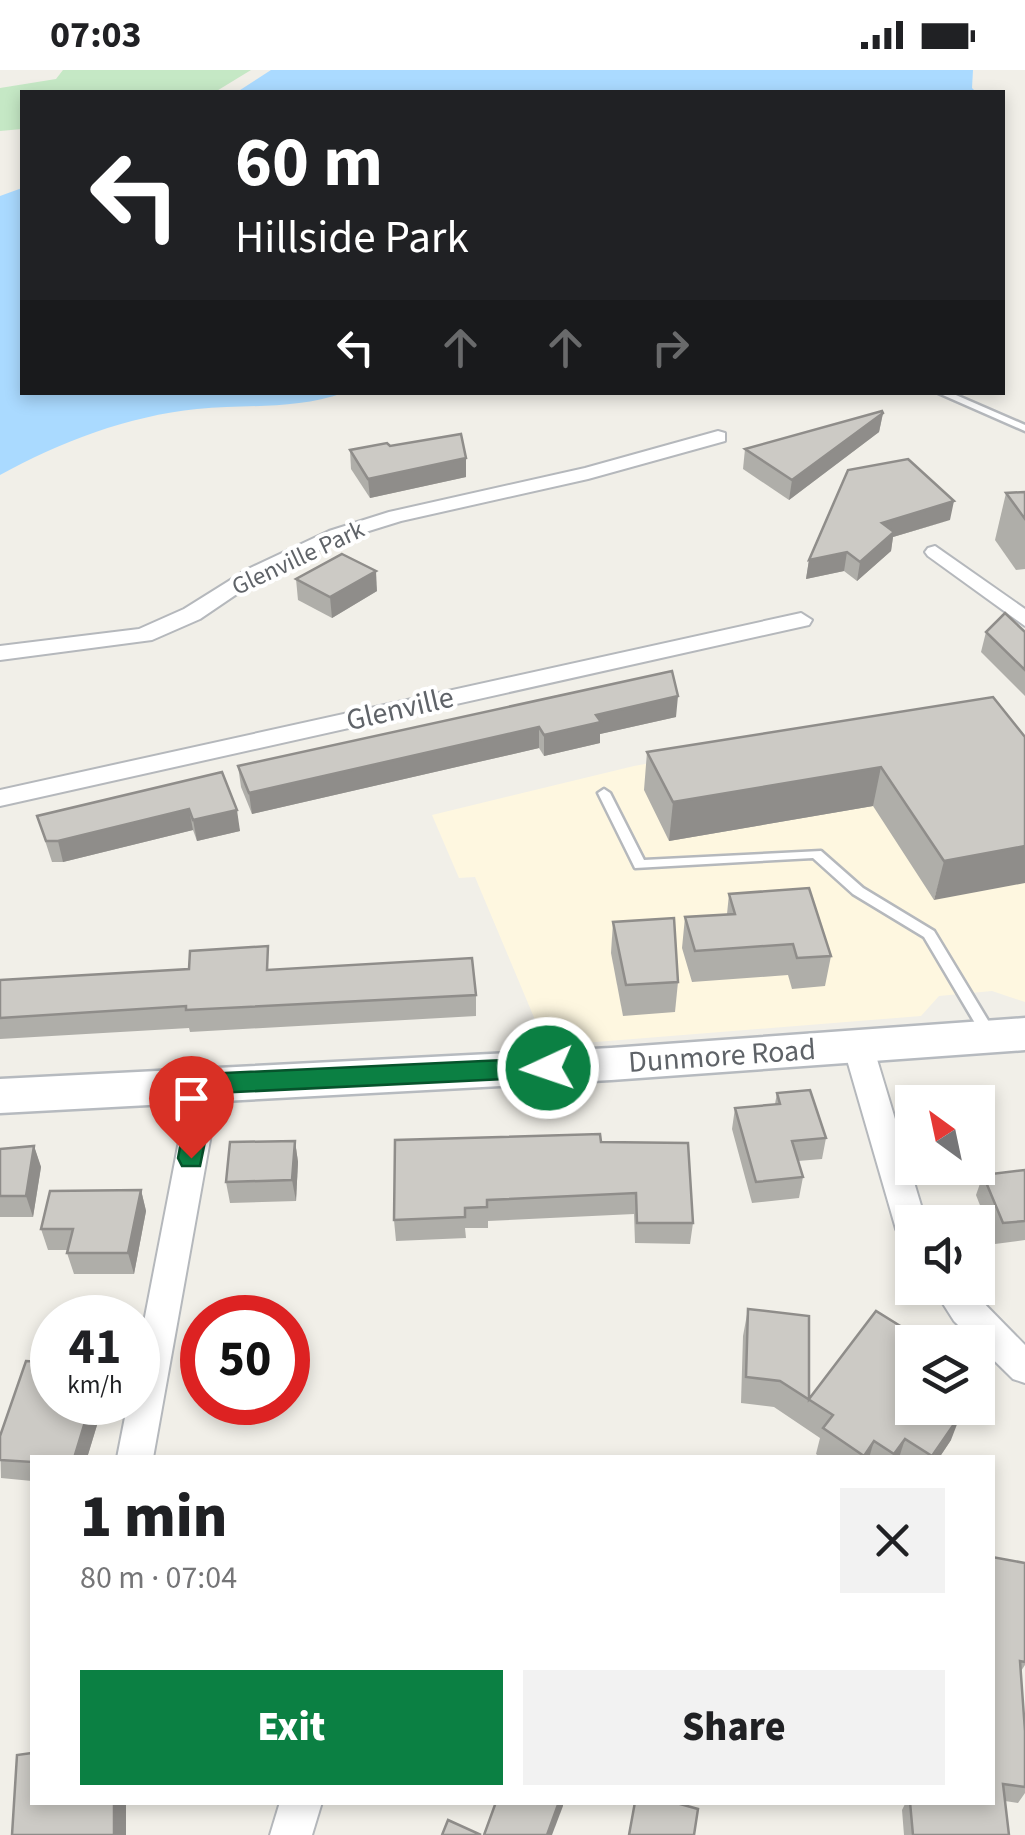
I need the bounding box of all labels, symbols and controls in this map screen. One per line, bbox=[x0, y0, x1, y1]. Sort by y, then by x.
text: 07:03 bbox=[50, 8, 142, 62]
text: 60 m bbox=[235, 113, 383, 213]
icon: left bbox=[70, 130, 200, 260]
text: Hillside Park bbox=[235, 206, 469, 270]
icon: left bbox=[328, 320, 383, 375]
icon: ahead bbox=[433, 320, 488, 375]
icon: ahead bbox=[538, 320, 593, 375]
icon: right bbox=[643, 320, 698, 375]
street label: Glenville Park bbox=[226, 511, 371, 604]
street label: Glenville bbox=[342, 676, 458, 742]
position arrow bbox=[496, 1016, 600, 1120]
street label: Dunmore Road bbox=[627, 1028, 817, 1084]
pin bbox=[149, 1056, 234, 1159]
icon: arrive bbox=[164, 1071, 219, 1126]
north arrow bbox=[895, 1085, 995, 1185]
map controls bbox=[895, 1085, 995, 1425]
button: sound bbox=[895, 1205, 995, 1305]
speed limit sign: 50 bbox=[180, 1295, 310, 1425]
text: 41 bbox=[69, 1312, 121, 1383]
button: layers bbox=[895, 1325, 995, 1425]
text: km/h bbox=[67, 1367, 123, 1403]
text: 1 min bbox=[80, 1475, 227, 1560]
button: close bbox=[840, 1488, 945, 1593]
text: 80 m · 07:04 bbox=[80, 1555, 237, 1601]
button: Exit bbox=[80, 1670, 503, 1785]
button: Share bbox=[523, 1670, 945, 1785]

